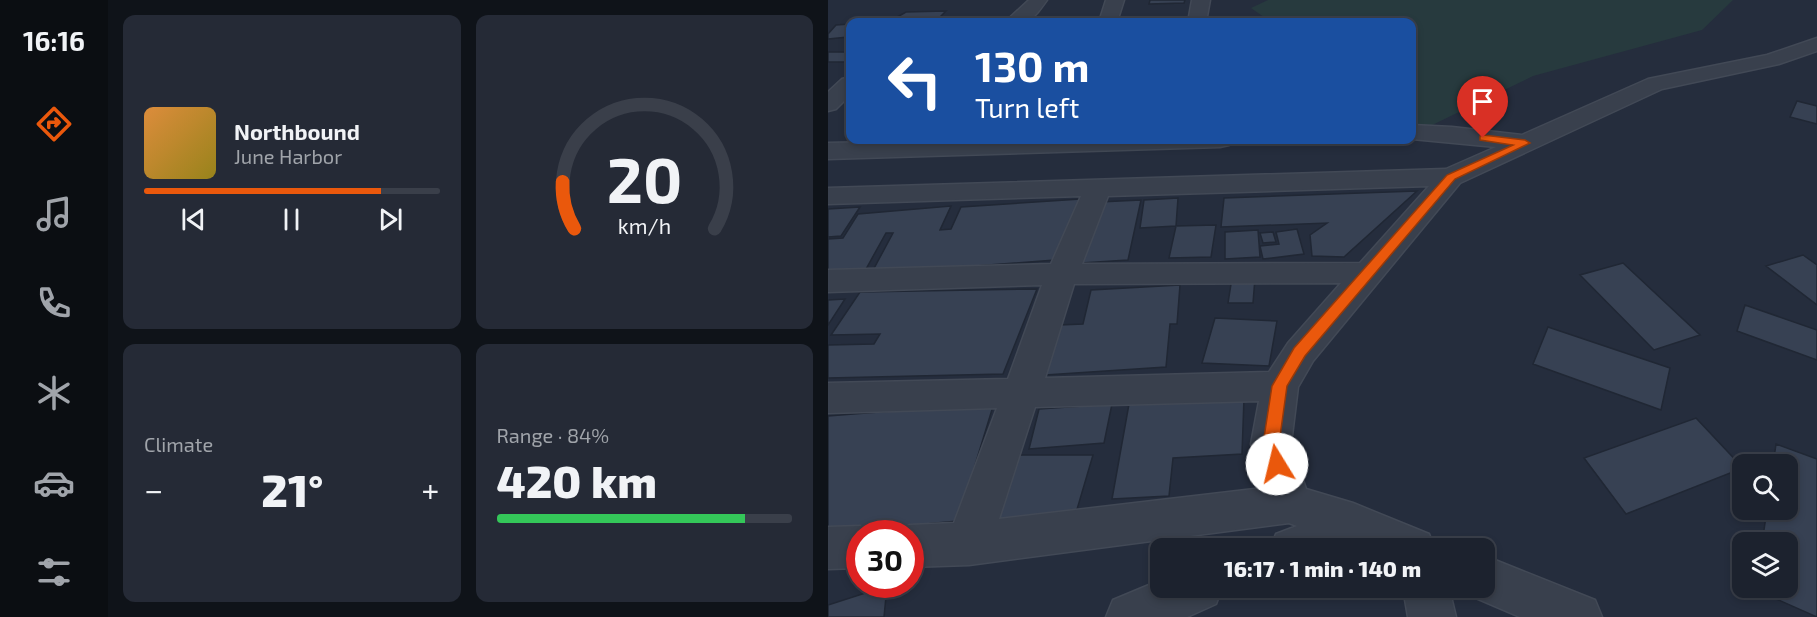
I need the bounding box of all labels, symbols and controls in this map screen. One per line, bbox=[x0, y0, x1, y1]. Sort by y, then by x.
text: 16:16 bbox=[23, 24, 85, 56]
text: 130 m bbox=[975, 40, 1090, 90]
icon: left bbox=[876, 42, 954, 120]
pin bbox=[1457, 76, 1508, 138]
icon: arrive bbox=[1466, 85, 1499, 118]
text: Turn left bbox=[975, 91, 1079, 123]
icon: directions bbox=[33, 103, 75, 145]
text: Northbound bbox=[234, 118, 360, 144]
text: 20 bbox=[606, 141, 682, 216]
text: June Harbor bbox=[234, 144, 342, 168]
icon: music bbox=[33, 193, 75, 235]
icon: previous bbox=[177, 203, 210, 236]
icon: pause bbox=[275, 203, 308, 236]
icon: next bbox=[374, 203, 407, 236]
text: km/h bbox=[618, 213, 671, 238]
icon: phone bbox=[33, 282, 75, 324]
icon: climate bbox=[33, 372, 75, 414]
text: Range · 84% bbox=[497, 423, 609, 447]
text: Climate bbox=[144, 432, 213, 456]
position arrow bbox=[1245, 432, 1309, 496]
text: 420 km bbox=[497, 453, 657, 507]
map controls bbox=[1732, 454, 1798, 598]
button: search bbox=[1732, 454, 1798, 520]
icon: car bbox=[33, 462, 75, 504]
text: 21° bbox=[261, 462, 323, 516]
text: − bbox=[144, 469, 163, 509]
text: + bbox=[421, 469, 439, 509]
speed limit sign: 30 bbox=[846, 520, 924, 598]
button: layers bbox=[1732, 532, 1798, 598]
icon: filters bbox=[33, 551, 75, 593]
text: 16:17 · 1 min · 140 m bbox=[1224, 555, 1421, 581]

